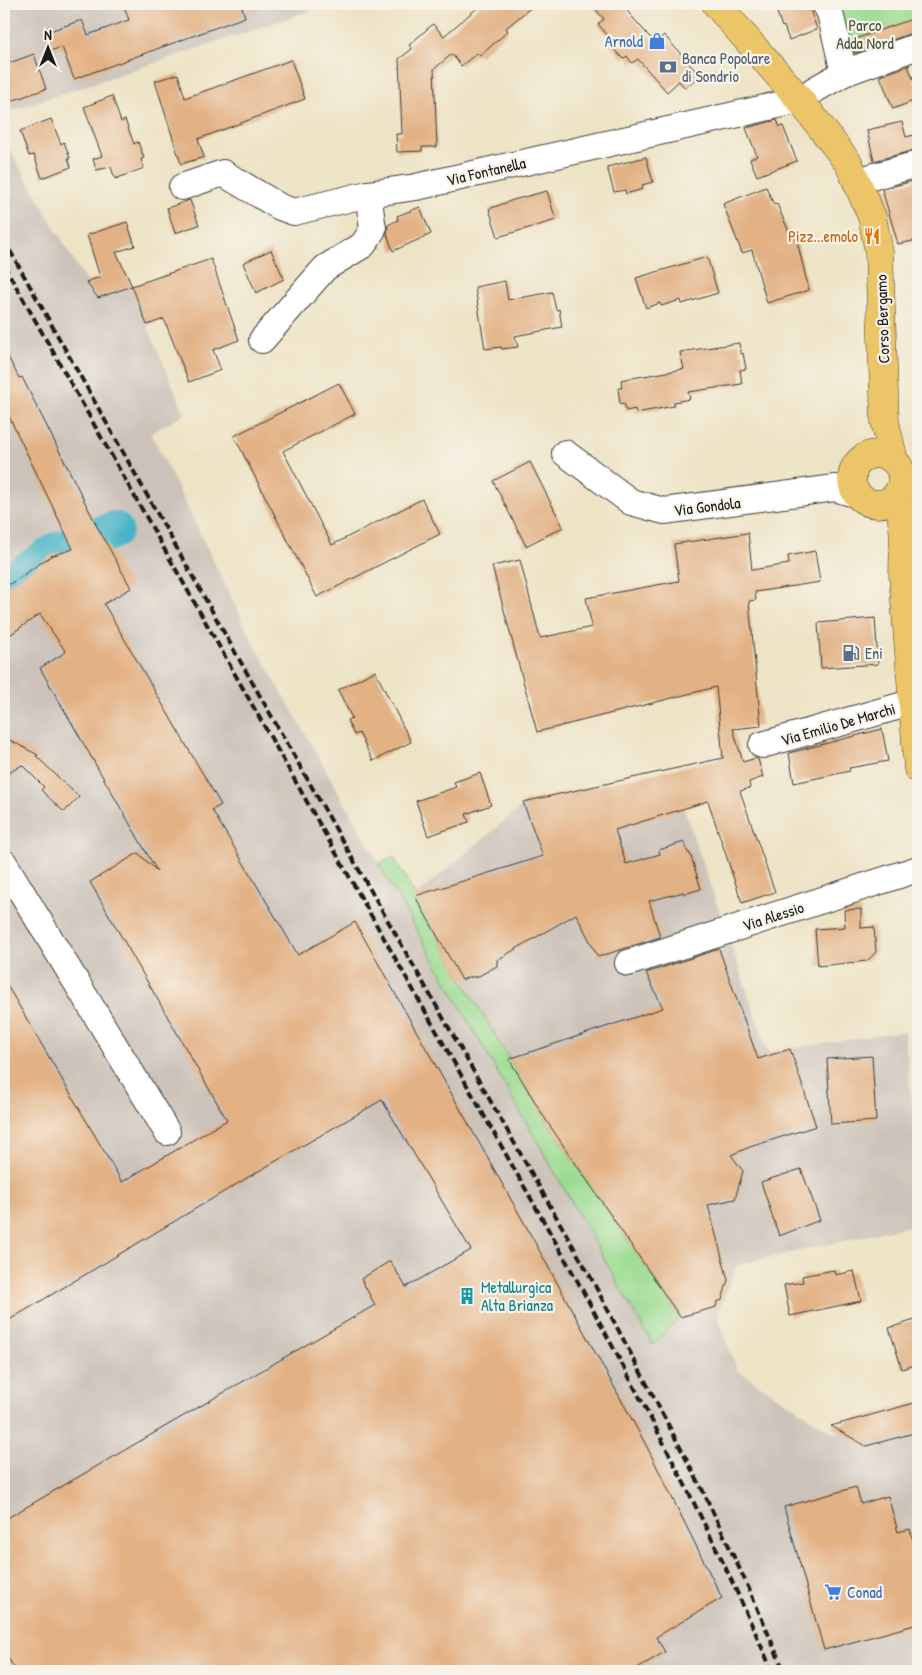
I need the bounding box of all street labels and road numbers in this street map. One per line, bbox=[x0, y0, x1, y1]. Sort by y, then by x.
street label: Via Fontanella bbox=[444, 151, 528, 191]
street label: Corso Bergamo bbox=[869, 274, 895, 364]
street label: Via Gondola bbox=[672, 491, 742, 521]
street label: Via Emilio De Marchi bbox=[778, 697, 898, 751]
street label: Via Alessio bbox=[739, 896, 807, 936]

